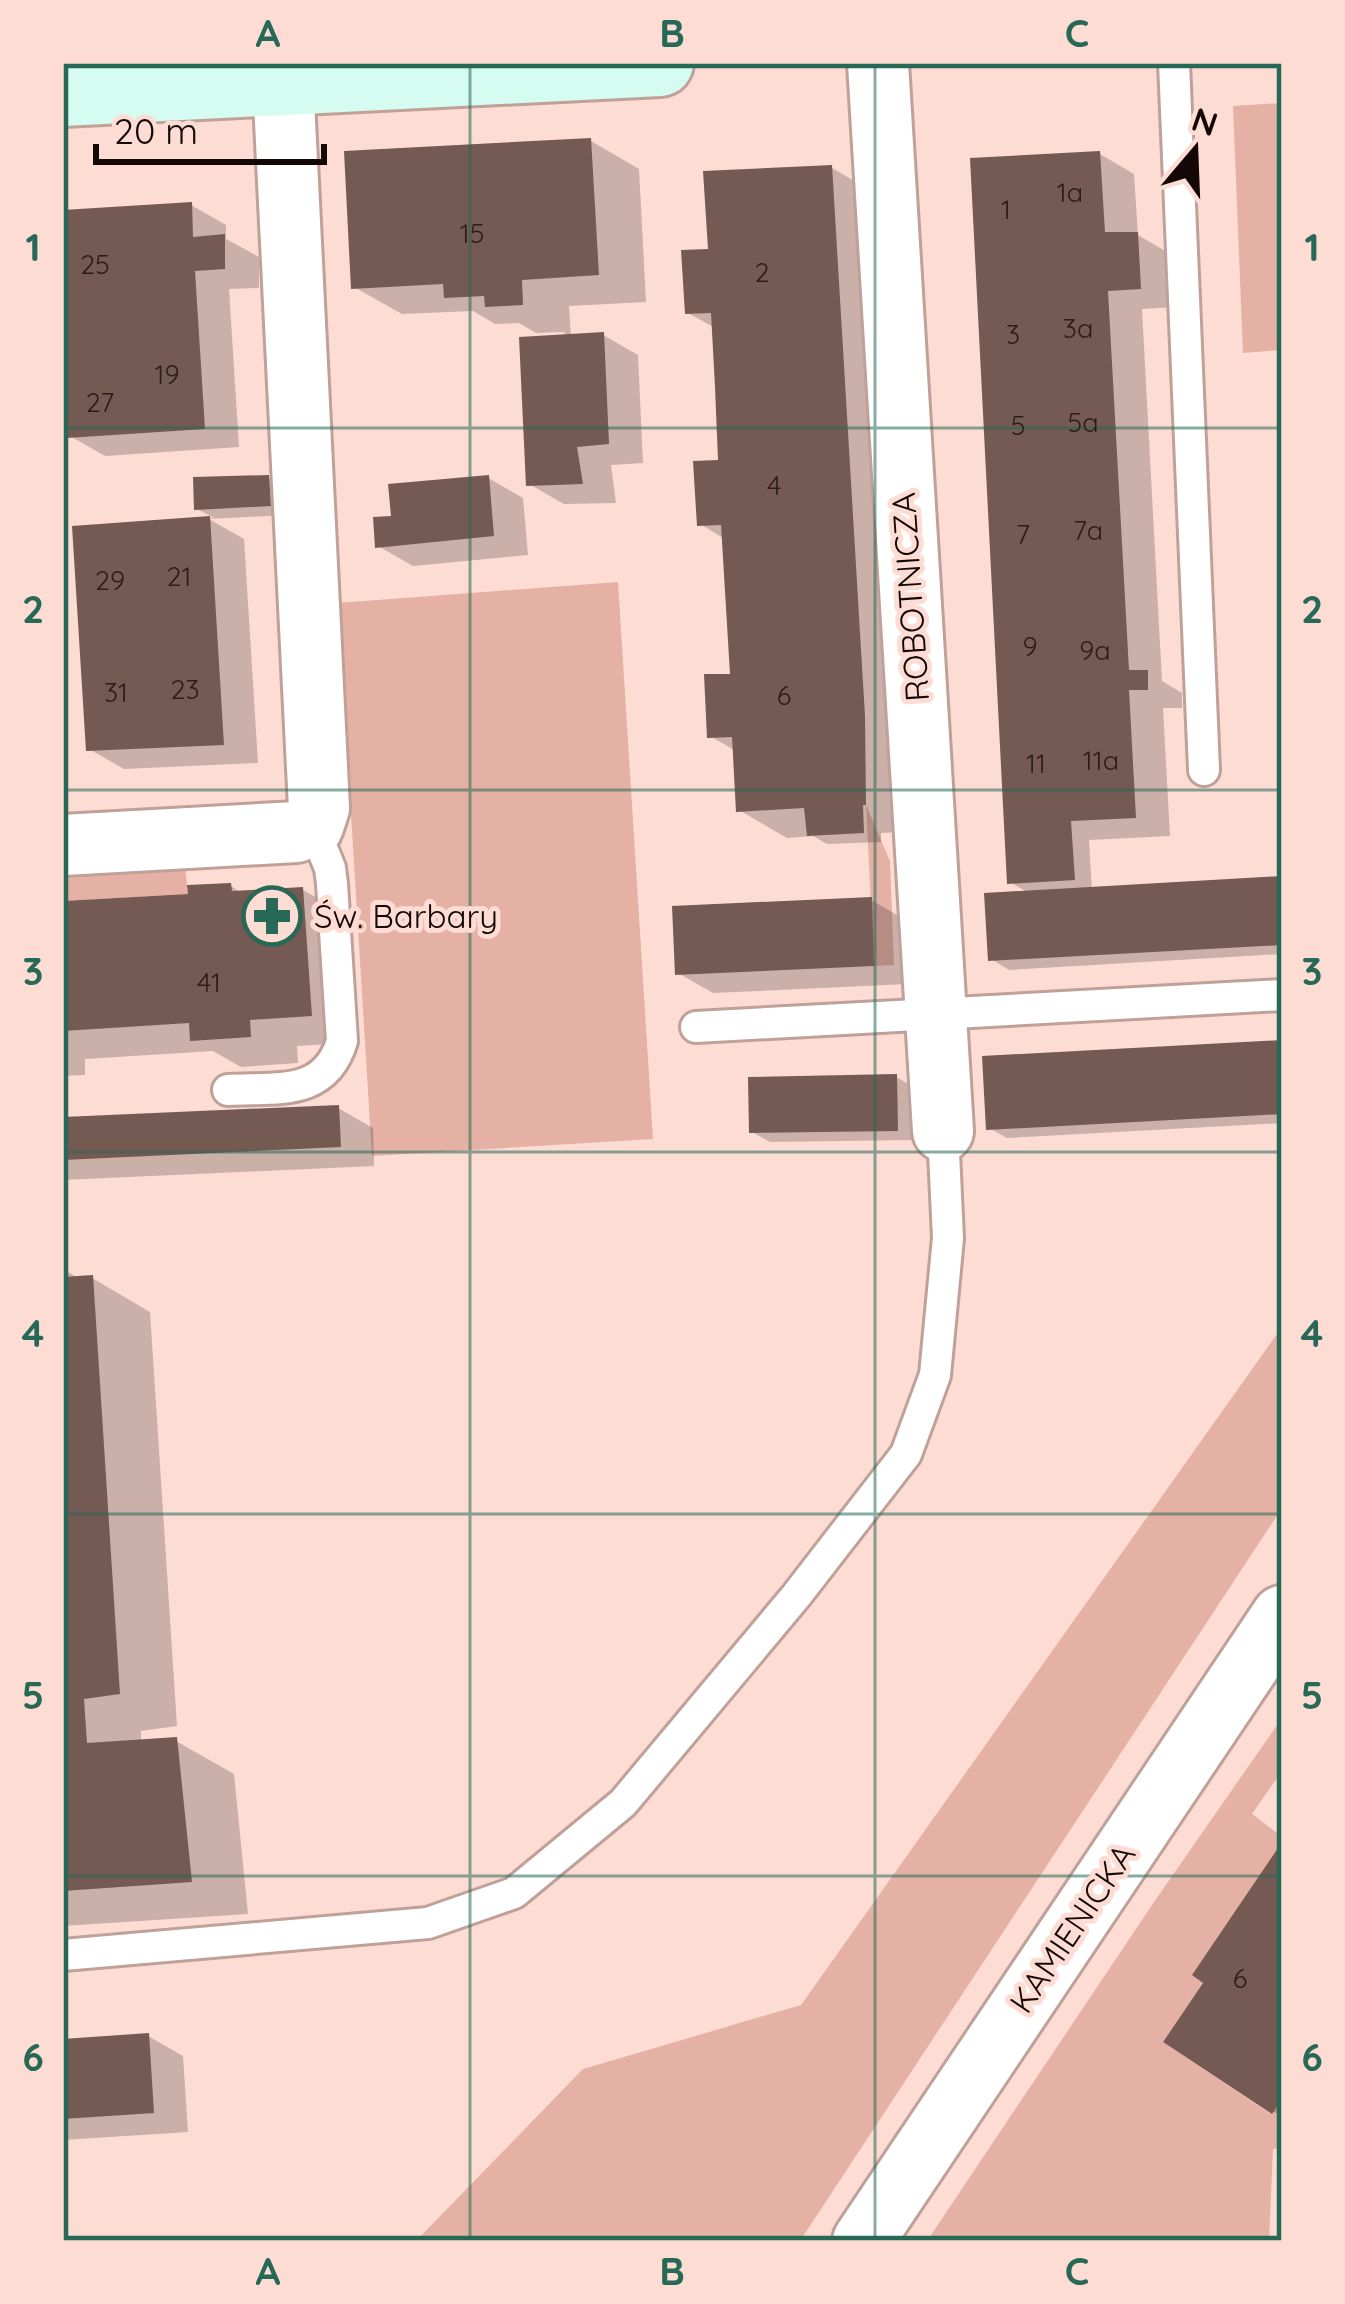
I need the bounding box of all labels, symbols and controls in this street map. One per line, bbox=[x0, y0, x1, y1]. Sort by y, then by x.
text: A bbox=[256, 8, 281, 57]
text: B bbox=[659, 8, 685, 57]
text: C bbox=[1065, 8, 1089, 57]
scale bar bbox=[96, 90, 324, 164]
north arrow bbox=[1135, 90, 1255, 210]
text: N bbox=[1187, 98, 1223, 144]
text: 20 m bbox=[114, 108, 198, 153]
house number: 1a bbox=[1057, 175, 1083, 209]
house number: 1 bbox=[1001, 192, 1011, 226]
house number: 15 bbox=[460, 216, 484, 250]
text: 1 bbox=[25, 222, 41, 271]
text: 1 bbox=[1304, 222, 1320, 271]
house number: 25 bbox=[80, 247, 110, 281]
house number: 2 bbox=[755, 255, 769, 289]
house number: 3a bbox=[1063, 311, 1093, 345]
house number: 3 bbox=[1006, 317, 1020, 351]
house number: 19 bbox=[154, 357, 180, 391]
house number: 27 bbox=[86, 385, 114, 419]
house number: 5a bbox=[1067, 405, 1099, 439]
house number: 5 bbox=[1011, 408, 1025, 442]
house number: 4 bbox=[767, 468, 781, 502]
street label: ROBOTNICZA bbox=[882, 491, 937, 703]
house number: 7a bbox=[1073, 513, 1103, 547]
house number: 7 bbox=[1016, 517, 1030, 551]
house number: 21 bbox=[167, 559, 191, 593]
house number: 29 bbox=[95, 563, 125, 597]
text: 2 bbox=[22, 584, 44, 633]
text: 2 bbox=[1301, 584, 1323, 633]
house number: 9 bbox=[1022, 629, 1038, 663]
house number: 9a bbox=[1079, 633, 1111, 667]
house number: 23 bbox=[170, 672, 200, 706]
house number: 31 bbox=[104, 675, 128, 709]
house number: 6 bbox=[777, 678, 791, 712]
house number: 11a bbox=[1083, 743, 1119, 777]
house number: 11 bbox=[1026, 746, 1046, 780]
pharmacy icon: Św. Barbary bbox=[241, 885, 303, 947]
place label: Św. Barbary bbox=[314, 895, 498, 936]
text: 3 bbox=[23, 946, 43, 995]
text: 3 bbox=[1302, 946, 1322, 995]
house number: 41 bbox=[197, 965, 221, 999]
text: 4 bbox=[22, 1308, 44, 1357]
text: 4 bbox=[1301, 1308, 1323, 1357]
text: 5 bbox=[22, 1670, 44, 1719]
text: 5 bbox=[1301, 1670, 1323, 1719]
street label: KAMIENICKA bbox=[1000, 1835, 1143, 2020]
house number: 6 bbox=[1233, 1961, 1247, 1995]
text: 6 bbox=[22, 2032, 44, 2081]
text: 6 bbox=[1301, 2032, 1323, 2081]
text: A bbox=[256, 2246, 281, 2295]
text: B bbox=[659, 2246, 685, 2295]
text: C bbox=[1065, 2246, 1089, 2295]

